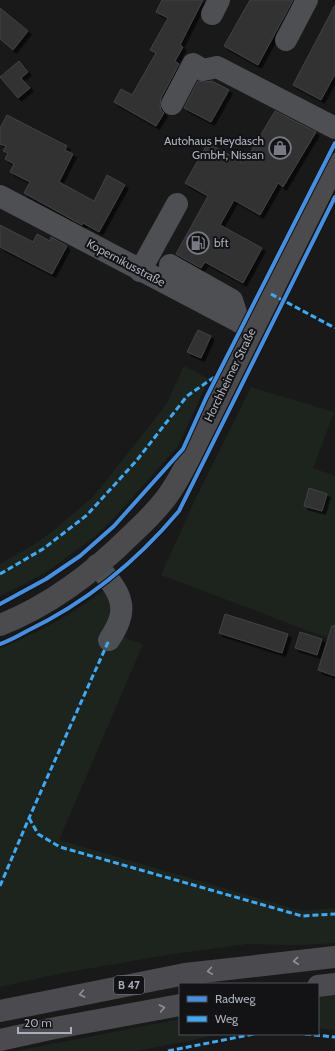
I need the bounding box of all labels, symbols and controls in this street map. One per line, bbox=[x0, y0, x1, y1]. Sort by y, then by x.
place label: Autohaus Heydasch GmbH, Nissan bbox=[164, 133, 264, 162]
shop icon: Autohaus Heydasch GmbH, Nissan bbox=[267, 135, 293, 161]
fuel station icon: bft bbox=[185, 230, 211, 256]
place label: bft bbox=[214, 235, 229, 250]
street label: Kopernikusstraße bbox=[84, 236, 168, 290]
street label: Horchheimer Straße bbox=[200, 326, 259, 424]
one-way arrow bbox=[293, 956, 299, 965]
one-way arrow bbox=[207, 966, 213, 975]
road number: B 47 bbox=[114, 976, 144, 994]
legend bbox=[179, 983, 319, 1035]
one-way arrow bbox=[79, 990, 85, 998]
text: Radweg bbox=[215, 991, 256, 1006]
one-way arrow bbox=[159, 1005, 165, 1013]
scale bar bbox=[18, 1009, 71, 1035]
text: Weg bbox=[215, 1011, 239, 1026]
text: 20 m bbox=[24, 1015, 52, 1030]

